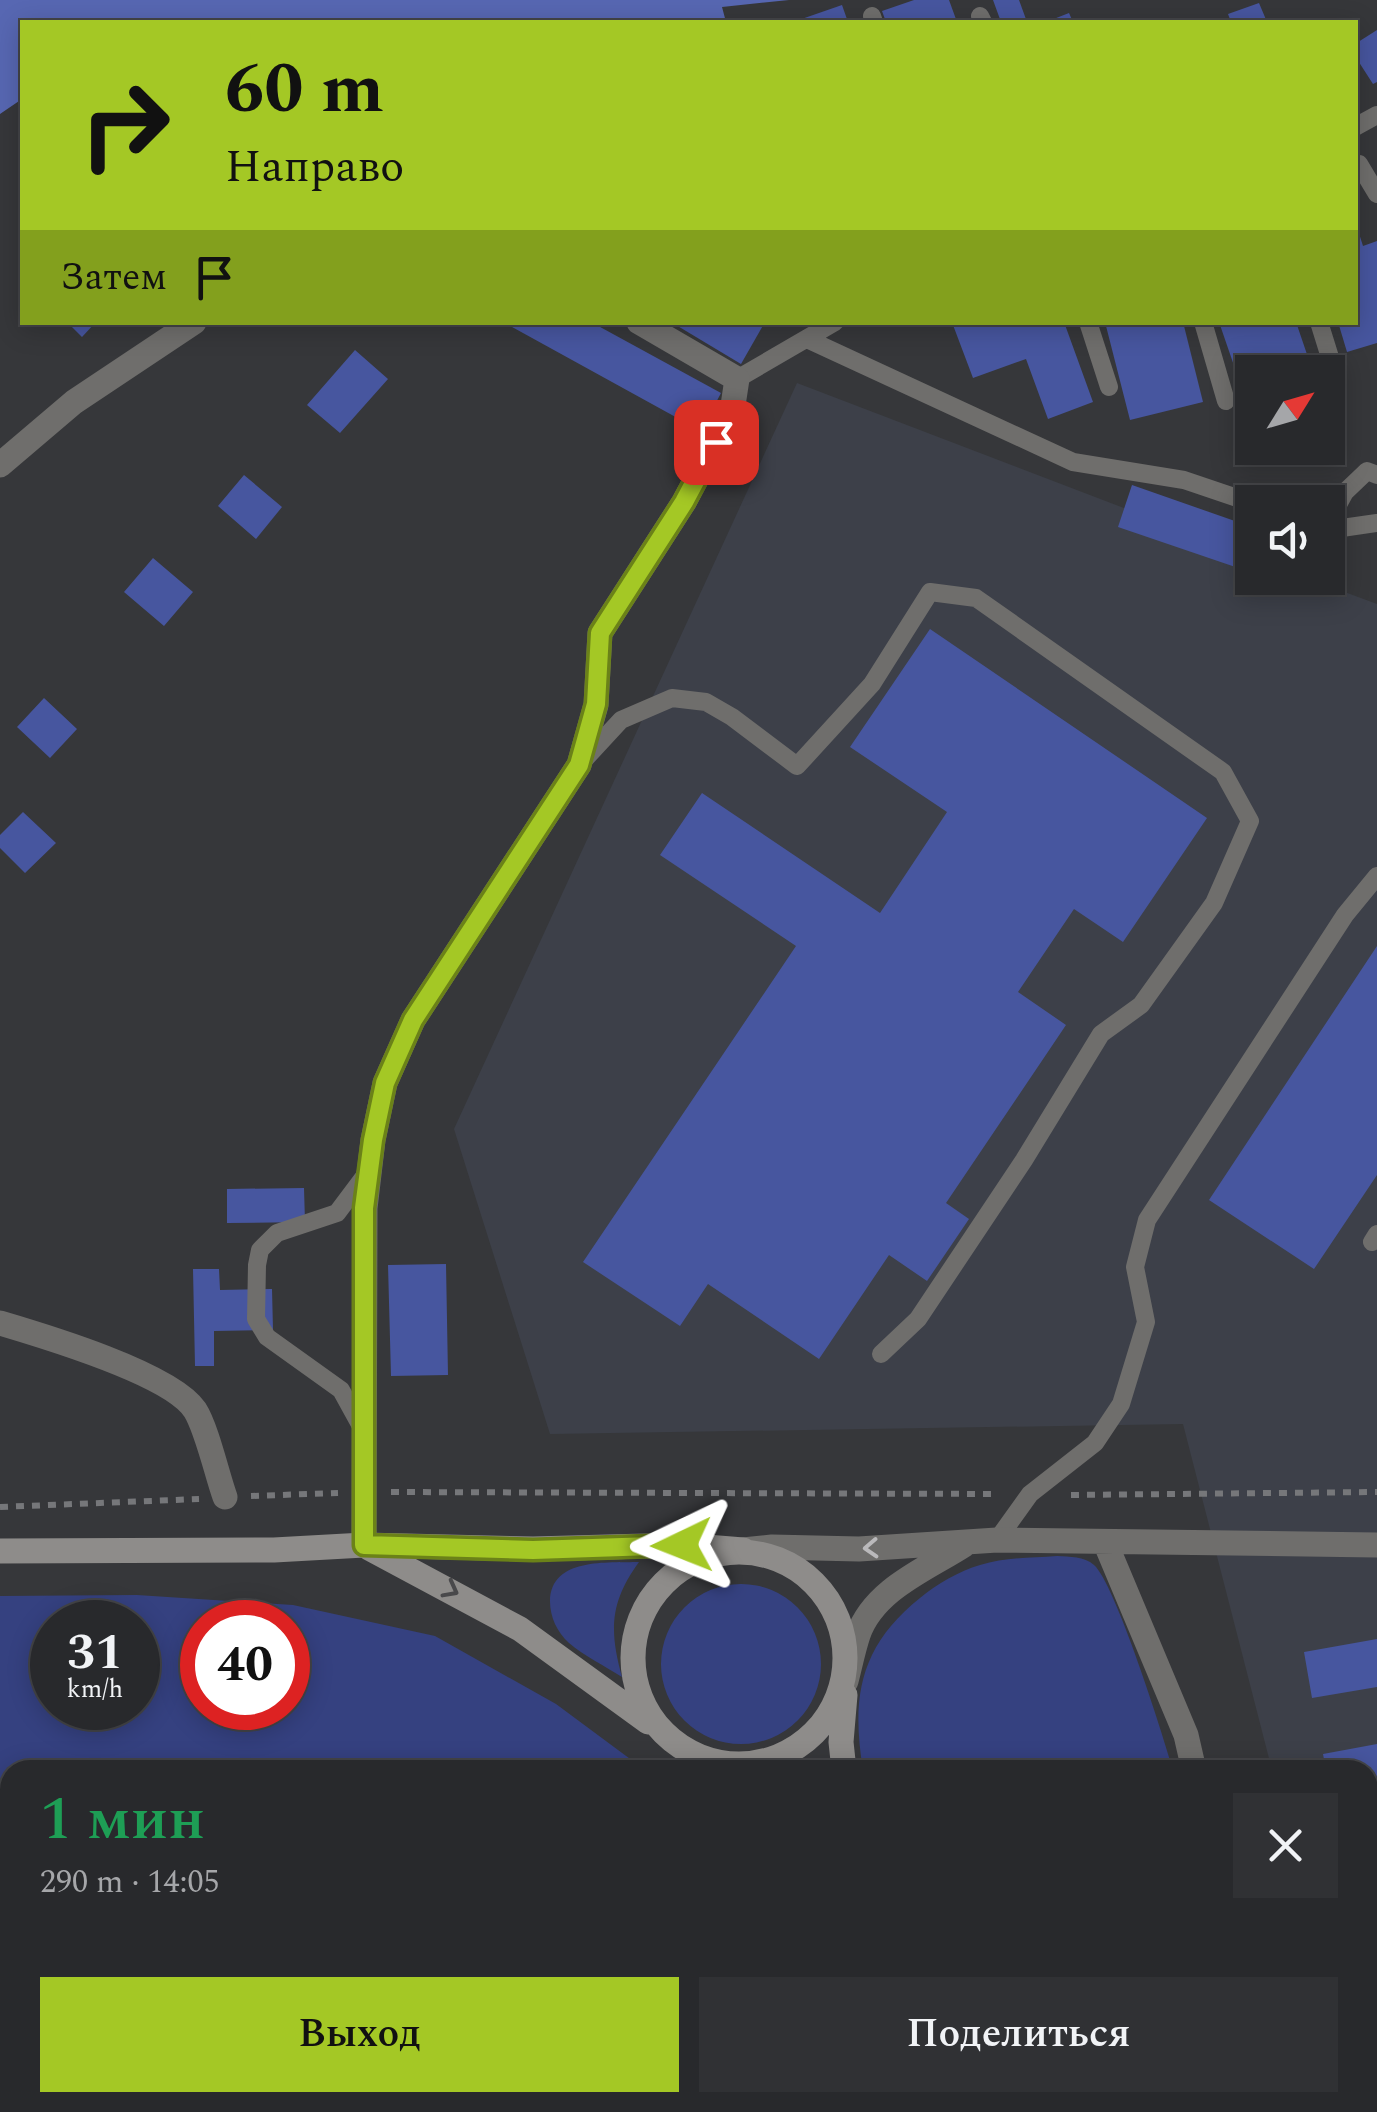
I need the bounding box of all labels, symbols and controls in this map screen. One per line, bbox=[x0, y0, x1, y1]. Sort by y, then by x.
text: 60 m bbox=[225, 37, 384, 143]
icon: right bbox=[60, 60, 190, 190]
text: Направо bbox=[225, 133, 404, 202]
text: Затем bbox=[60, 249, 167, 307]
icon: arrive bbox=[187, 250, 242, 305]
north arrow bbox=[1235, 355, 1345, 465]
map controls bbox=[1235, 355, 1345, 595]
pin bbox=[674, 400, 759, 485]
icon: arrive bbox=[689, 415, 744, 470]
button: sound bbox=[1235, 485, 1345, 595]
position arrow bbox=[630, 1493, 734, 1597]
one-way arrow bbox=[863, 1537, 879, 1558]
one-way arrow bbox=[440, 1578, 458, 1597]
speed limit sign: 40 bbox=[180, 1600, 310, 1730]
text: 31 bbox=[67, 1615, 123, 1691]
text: km/h bbox=[67, 1671, 123, 1709]
text: 1 мин bbox=[40, 1774, 205, 1866]
button: close bbox=[1233, 1793, 1338, 1898]
text: 290 m · 14:05 bbox=[40, 1858, 220, 1907]
button: Выход bbox=[40, 1977, 679, 2092]
button: Поделиться bbox=[699, 1977, 1338, 2092]

